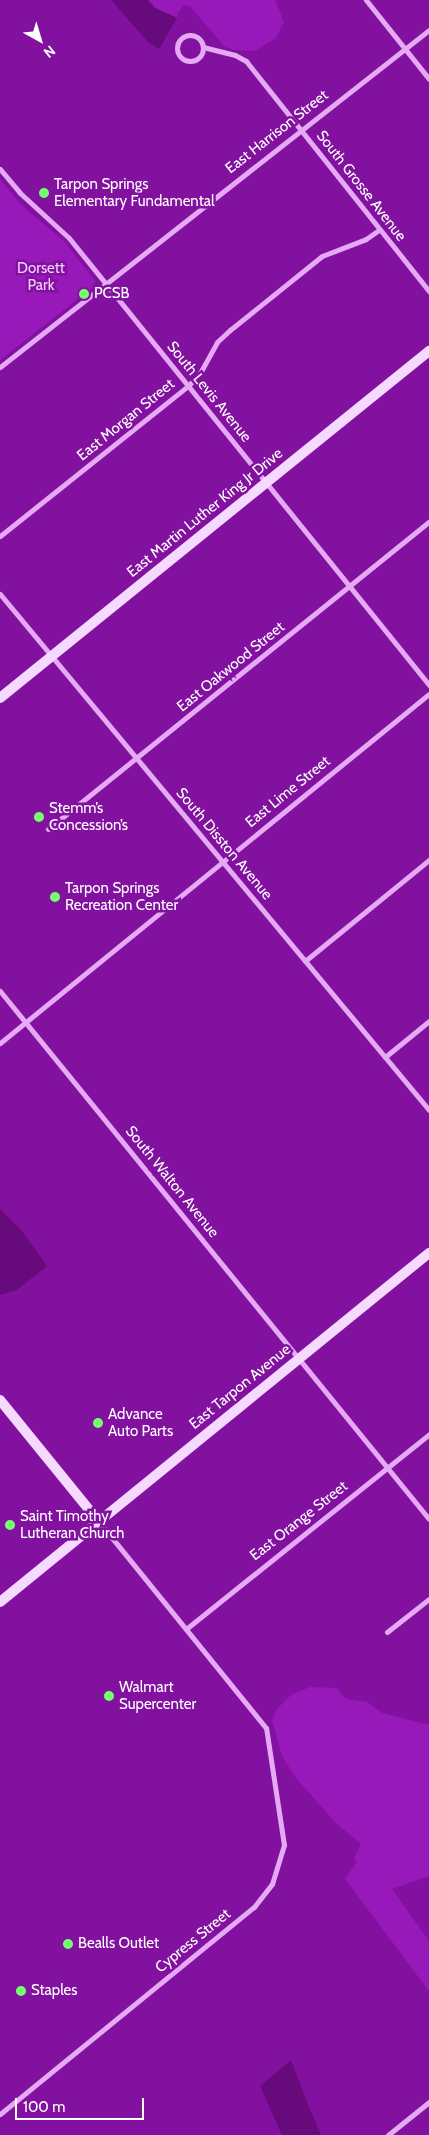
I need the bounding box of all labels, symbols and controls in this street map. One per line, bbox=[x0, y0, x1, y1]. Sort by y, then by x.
north arrow bbox=[15, 15, 65, 65]
text: N bbox=[40, 42, 59, 62]
street label: East Harrison Street bbox=[222, 86, 332, 178]
street label: South Grosse Avenue bbox=[312, 127, 410, 245]
place label: Tarpon Springs Elementary Fundamental bbox=[54, 175, 214, 210]
marker: Tarpon Springs Elementary Fundamental bbox=[38, 187, 50, 199]
park label: Dorsett Park bbox=[17, 259, 65, 294]
place label: PCSB bbox=[94, 285, 130, 303]
marker: PCSB bbox=[78, 288, 90, 300]
street label: South Levis Avenue bbox=[163, 338, 255, 446]
street label: East Morgan Street bbox=[74, 375, 178, 465]
street label: East Martin Luther King Jr Drive bbox=[124, 445, 286, 581]
street label: East Oakwood Street bbox=[174, 618, 288, 716]
street label: East Lime Street bbox=[242, 752, 334, 832]
street label: South Disston Avenue bbox=[172, 784, 276, 904]
place label: Stemm’s Concession’s bbox=[49, 799, 128, 834]
marker: Stemm’s Concession’s bbox=[33, 811, 45, 823]
place label: Tarpon Springs Recreation Center bbox=[65, 879, 178, 914]
marker: Tarpon Springs Recreation Center bbox=[49, 891, 61, 903]
street label: South Walton Avenue bbox=[122, 1123, 222, 1241]
street label: East Tarpon Avenue bbox=[186, 1341, 294, 1433]
place label: Advance Auto Parts bbox=[108, 1405, 173, 1440]
marker: Advance Auto Parts bbox=[92, 1417, 104, 1429]
street label: East Orange Street bbox=[247, 1477, 351, 1565]
place label: Saint Timothy Lutheran Church bbox=[20, 1507, 124, 1542]
marker: Saint Timothy Lutheran Church bbox=[4, 1519, 16, 1531]
place label: Walmart Supercenter bbox=[119, 1678, 196, 1713]
marker: Walmart Supercenter bbox=[103, 1690, 115, 1702]
street label: Cypress Street bbox=[152, 1905, 234, 1977]
place label: Bealls Outlet bbox=[78, 1935, 159, 1953]
marker: Bealls Outlet bbox=[62, 1938, 74, 1950]
place label: Staples bbox=[31, 1982, 77, 2000]
marker: Staples bbox=[15, 1985, 27, 1997]
scale bar bbox=[18, 2088, 146, 2120]
text: 100 m bbox=[23, 2098, 65, 2116]

